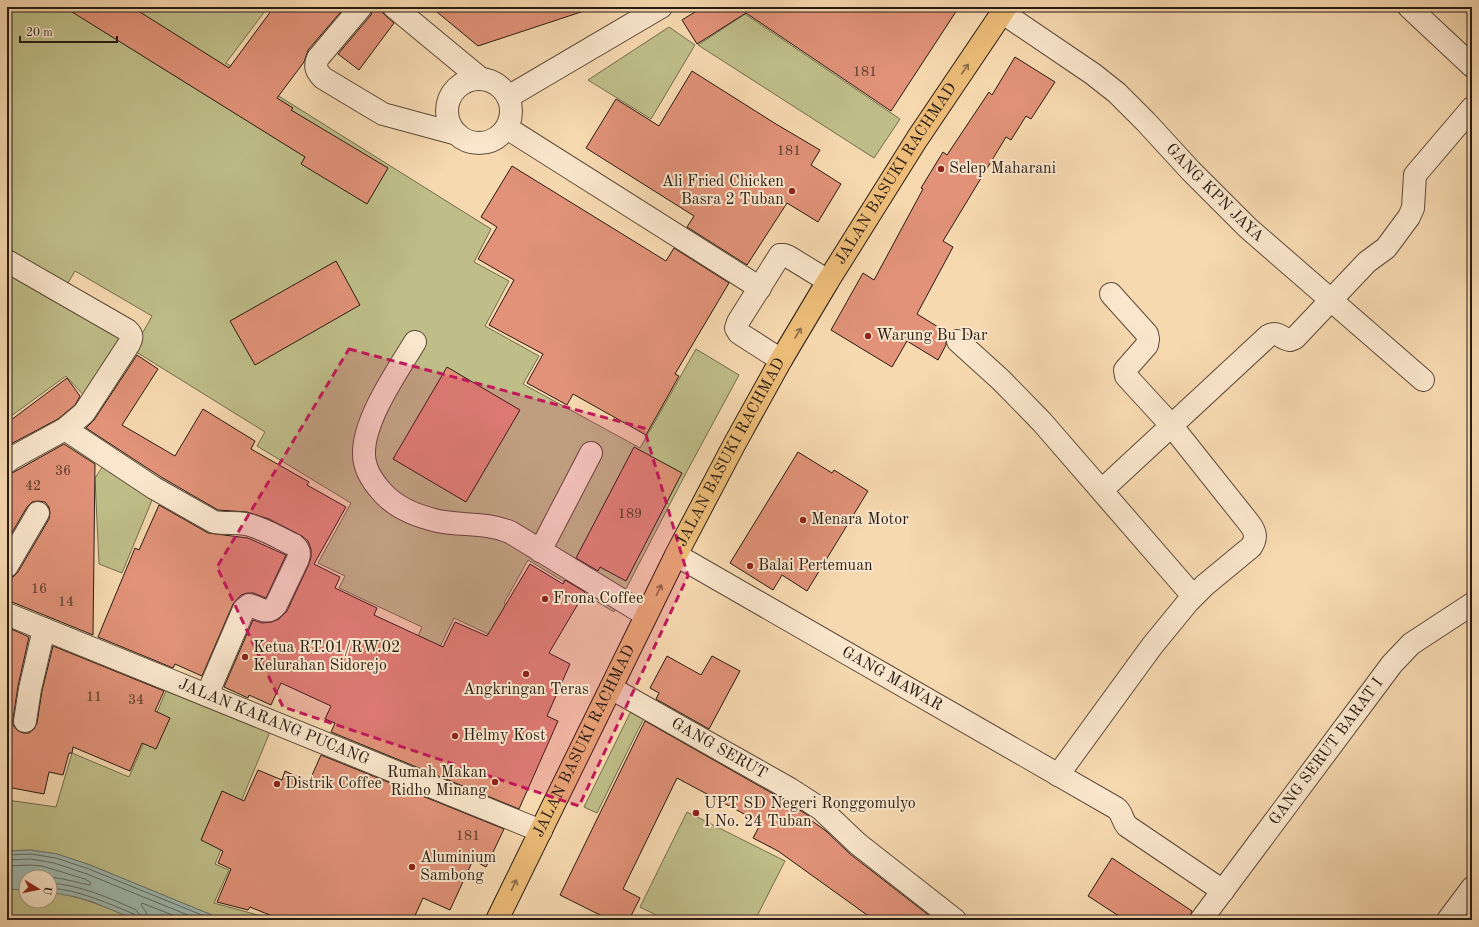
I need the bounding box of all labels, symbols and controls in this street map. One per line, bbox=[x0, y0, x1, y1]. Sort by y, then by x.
scale bar bbox=[20, 18, 117, 44]
text: 20 m bbox=[26, 27, 53, 39]
one-way arrow bbox=[961, 64, 969, 75]
house number: 181 bbox=[853, 65, 877, 79]
street label: JALAN BASUKI RACHMAD bbox=[833, 80, 960, 267]
street label: GANG KPN JAYA bbox=[1162, 141, 1266, 245]
house number: 181 bbox=[777, 144, 801, 158]
place label: Selep Maharani bbox=[949, 161, 1056, 177]
marker: Selep Maharani bbox=[936, 164, 946, 174]
place label: Ali Fried Chicken Basra 2 Tuban bbox=[662, 174, 784, 208]
marker: Ali Fried Chicken Basra 2 Tuban bbox=[787, 186, 797, 196]
one-way arrow bbox=[794, 327, 802, 339]
place label: Warung Bu Dar bbox=[876, 328, 988, 344]
marker: Warung Bu Dar bbox=[863, 331, 873, 341]
street label: JALAN BASUKI RACHMAD bbox=[674, 355, 788, 549]
house number: 36 bbox=[55, 464, 71, 478]
house number: 42 bbox=[25, 479, 41, 493]
house number: 189 bbox=[618, 507, 642, 521]
place label: Menara Motor bbox=[811, 512, 909, 528]
marker: Menara Motor bbox=[798, 515, 808, 525]
place label: Balai Pertemuan bbox=[758, 558, 873, 574]
marker: Balai Pertemuan bbox=[745, 561, 755, 571]
house number: 16 bbox=[31, 582, 47, 596]
one-way arrow bbox=[656, 585, 663, 597]
place label: Frona Coffee bbox=[553, 591, 643, 607]
marker: Frona Coffee bbox=[540, 594, 550, 604]
house number: 14 bbox=[58, 595, 74, 609]
place label: Ketua RT.01/RW.02 Kelurahan Sidorejo bbox=[253, 640, 400, 674]
street label: JALAN BASUKI RACHMAD bbox=[531, 643, 638, 840]
street label: GANG MAWAR bbox=[839, 644, 945, 714]
marker: Ketua RT.01/RW.02 Kelurahan Sidorejo bbox=[240, 652, 250, 662]
marker: Angkringan Teras bbox=[521, 669, 531, 679]
street label: GANG SERUT BARAT I bbox=[1267, 675, 1387, 828]
street label: JALAN KARANG PUCANG bbox=[176, 677, 372, 769]
place label: Angkringan Teras bbox=[463, 682, 589, 698]
house number: 11 bbox=[86, 690, 102, 704]
house number: 34 bbox=[128, 693, 144, 707]
street label: GANG SERUT bbox=[668, 716, 770, 782]
place label: Helmy Kost bbox=[463, 728, 546, 744]
marker: Helmy Kost bbox=[450, 731, 460, 741]
place label: Rumah Makan Ridho Minang bbox=[387, 765, 487, 799]
place label: Distrik Coffee bbox=[285, 776, 382, 792]
marker: Rumah Makan Ridho Minang bbox=[490, 777, 500, 787]
marker: Distrik Coffee bbox=[272, 779, 282, 789]
place label: UPT SD Negeri Ronggomulyo I No. 24 Tuban bbox=[704, 796, 916, 830]
marker: UPT SD Negeri Ronggomulyo I No. 24 Tuban bbox=[691, 808, 701, 818]
house number: 181 bbox=[456, 829, 480, 843]
place label: Aluminium Sambong bbox=[420, 850, 497, 884]
marker: Aluminium Sambong bbox=[407, 862, 417, 872]
north arrow bbox=[18, 869, 58, 909]
one-way arrow bbox=[511, 879, 518, 891]
text: U bbox=[40, 885, 53, 896]

